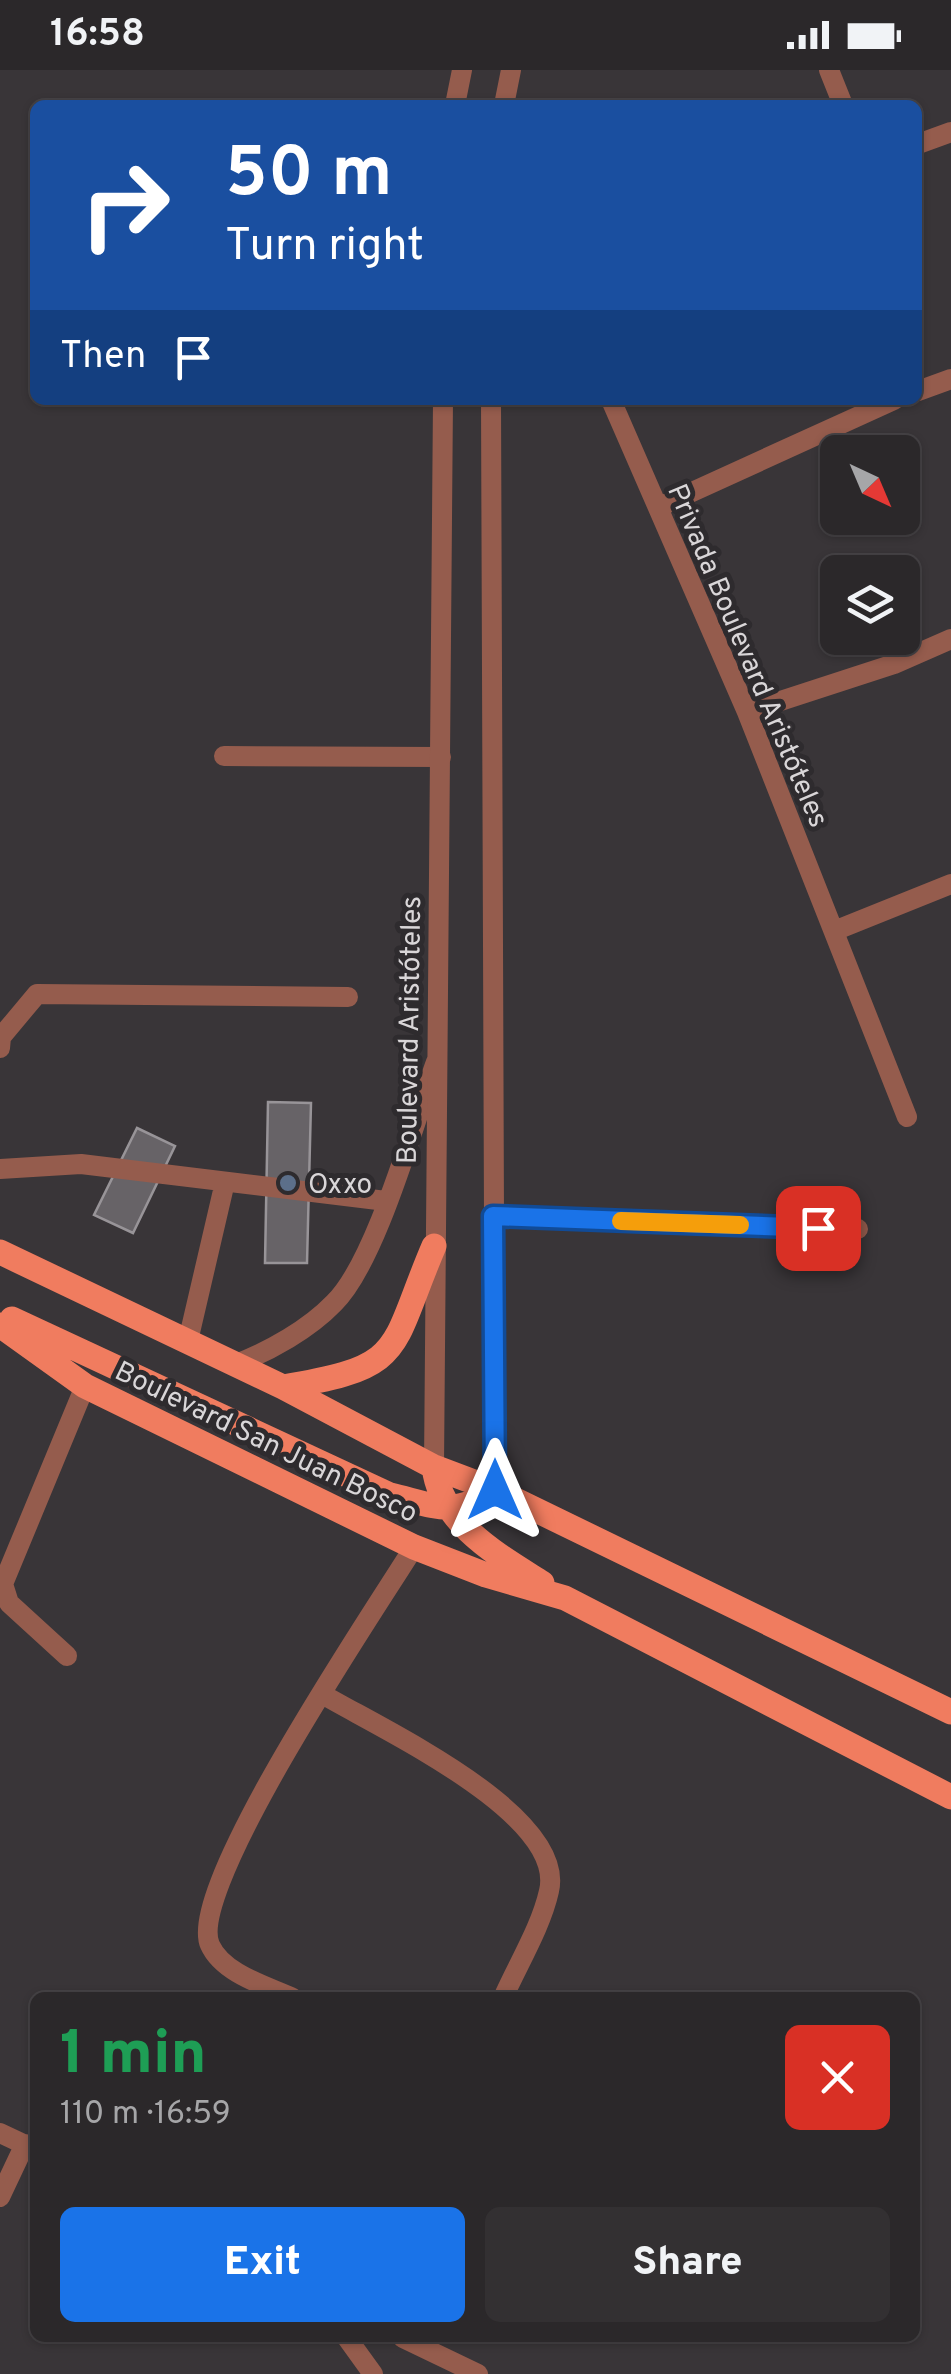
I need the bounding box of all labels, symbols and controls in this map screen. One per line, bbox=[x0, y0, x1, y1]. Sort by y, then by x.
text: 16:58 bbox=[50, 11, 145, 60]
text: 50 m bbox=[225, 132, 392, 221]
icon: right bbox=[60, 140, 190, 270]
text: Turn right bbox=[225, 219, 424, 276]
icon: arrive bbox=[166, 330, 221, 385]
text: Then bbox=[60, 333, 146, 382]
north arrow bbox=[820, 435, 920, 535]
map controls bbox=[820, 435, 920, 655]
street label: Privada Boulevard Aristóteles bbox=[657, 479, 835, 833]
button: layers bbox=[820, 555, 920, 655]
street label: Boulevard Aristóteles bbox=[391, 896, 431, 1165]
place label: Oxxo bbox=[308, 1168, 372, 1204]
marker: Oxxo bbox=[277, 1172, 299, 1194]
pin bbox=[776, 1186, 861, 1271]
icon: arrive bbox=[791, 1201, 846, 1256]
street label: Boulevard San Juan Bosco bbox=[108, 1355, 423, 1533]
position arrow bbox=[443, 1438, 547, 1542]
text: 1 min bbox=[60, 2019, 207, 2095]
button: close bbox=[785, 2025, 890, 2130]
text: 110 m · 16:59 bbox=[60, 2095, 231, 2135]
button: Exit bbox=[60, 2207, 465, 2322]
button: Share bbox=[485, 2207, 890, 2322]

